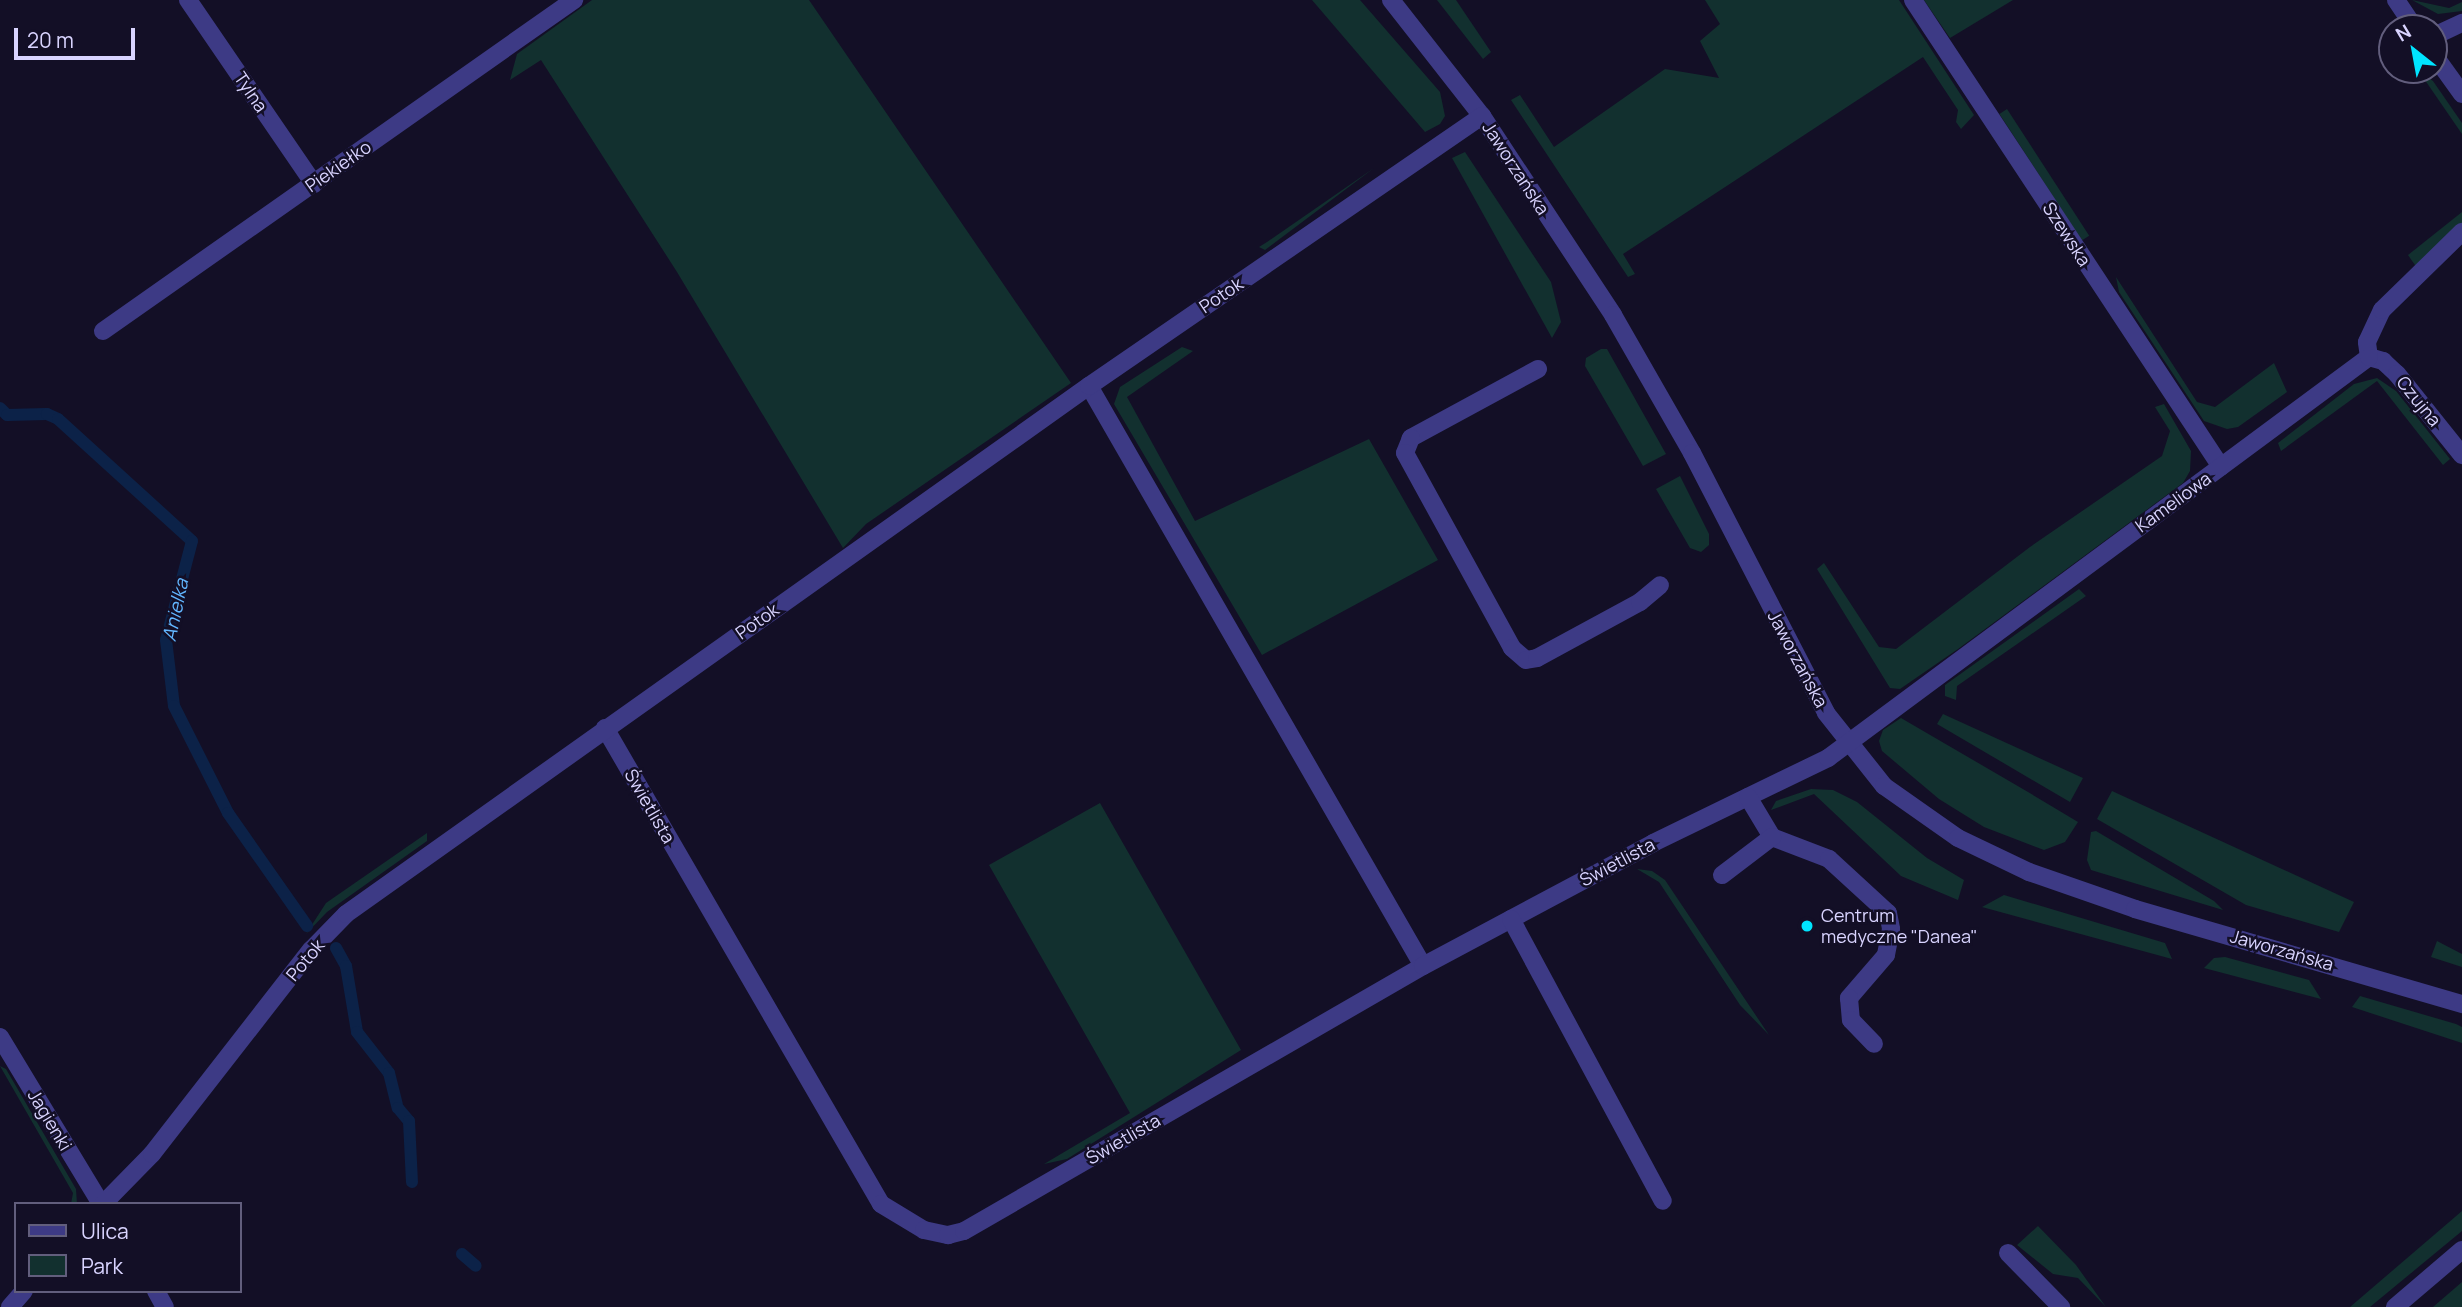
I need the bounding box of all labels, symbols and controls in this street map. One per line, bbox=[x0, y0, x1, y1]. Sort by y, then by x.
scale bar bbox=[18, 14, 138, 58]
north arrow bbox=[2378, 14, 2448, 84]
text: N bbox=[2391, 18, 2416, 47]
text: 20 m bbox=[27, 26, 74, 54]
street label: Tylna bbox=[230, 68, 272, 116]
street label: Jaworzańska bbox=[1478, 117, 1554, 219]
street label: Piekiełko bbox=[301, 136, 375, 196]
street label: Szewska bbox=[2038, 198, 2096, 270]
street label: Potok bbox=[1195, 273, 1247, 317]
street label: Czujna bbox=[2392, 372, 2446, 430]
street label: Kameliowa bbox=[2131, 467, 2215, 537]
water label: Anielka bbox=[158, 577, 194, 643]
street label: Potok bbox=[731, 598, 783, 644]
street label: Jaworzańska bbox=[1763, 607, 1833, 711]
street label: Świetlista bbox=[620, 765, 680, 847]
street label: Świetlista bbox=[1576, 833, 1658, 891]
place label: Centrum medyczne "Danea" bbox=[1821, 905, 1978, 948]
marker: Centrum medyczne "Danea" bbox=[1799, 918, 1815, 934]
street label: Jaworzańska bbox=[2228, 925, 2336, 975]
street label: Potok bbox=[281, 935, 329, 985]
street label: Jagienki bbox=[23, 1086, 77, 1154]
street label: Świetlista bbox=[1082, 1109, 1164, 1169]
legend bbox=[14, 1202, 242, 1293]
text: Ulica bbox=[81, 1217, 129, 1245]
text: Park bbox=[81, 1252, 123, 1280]

